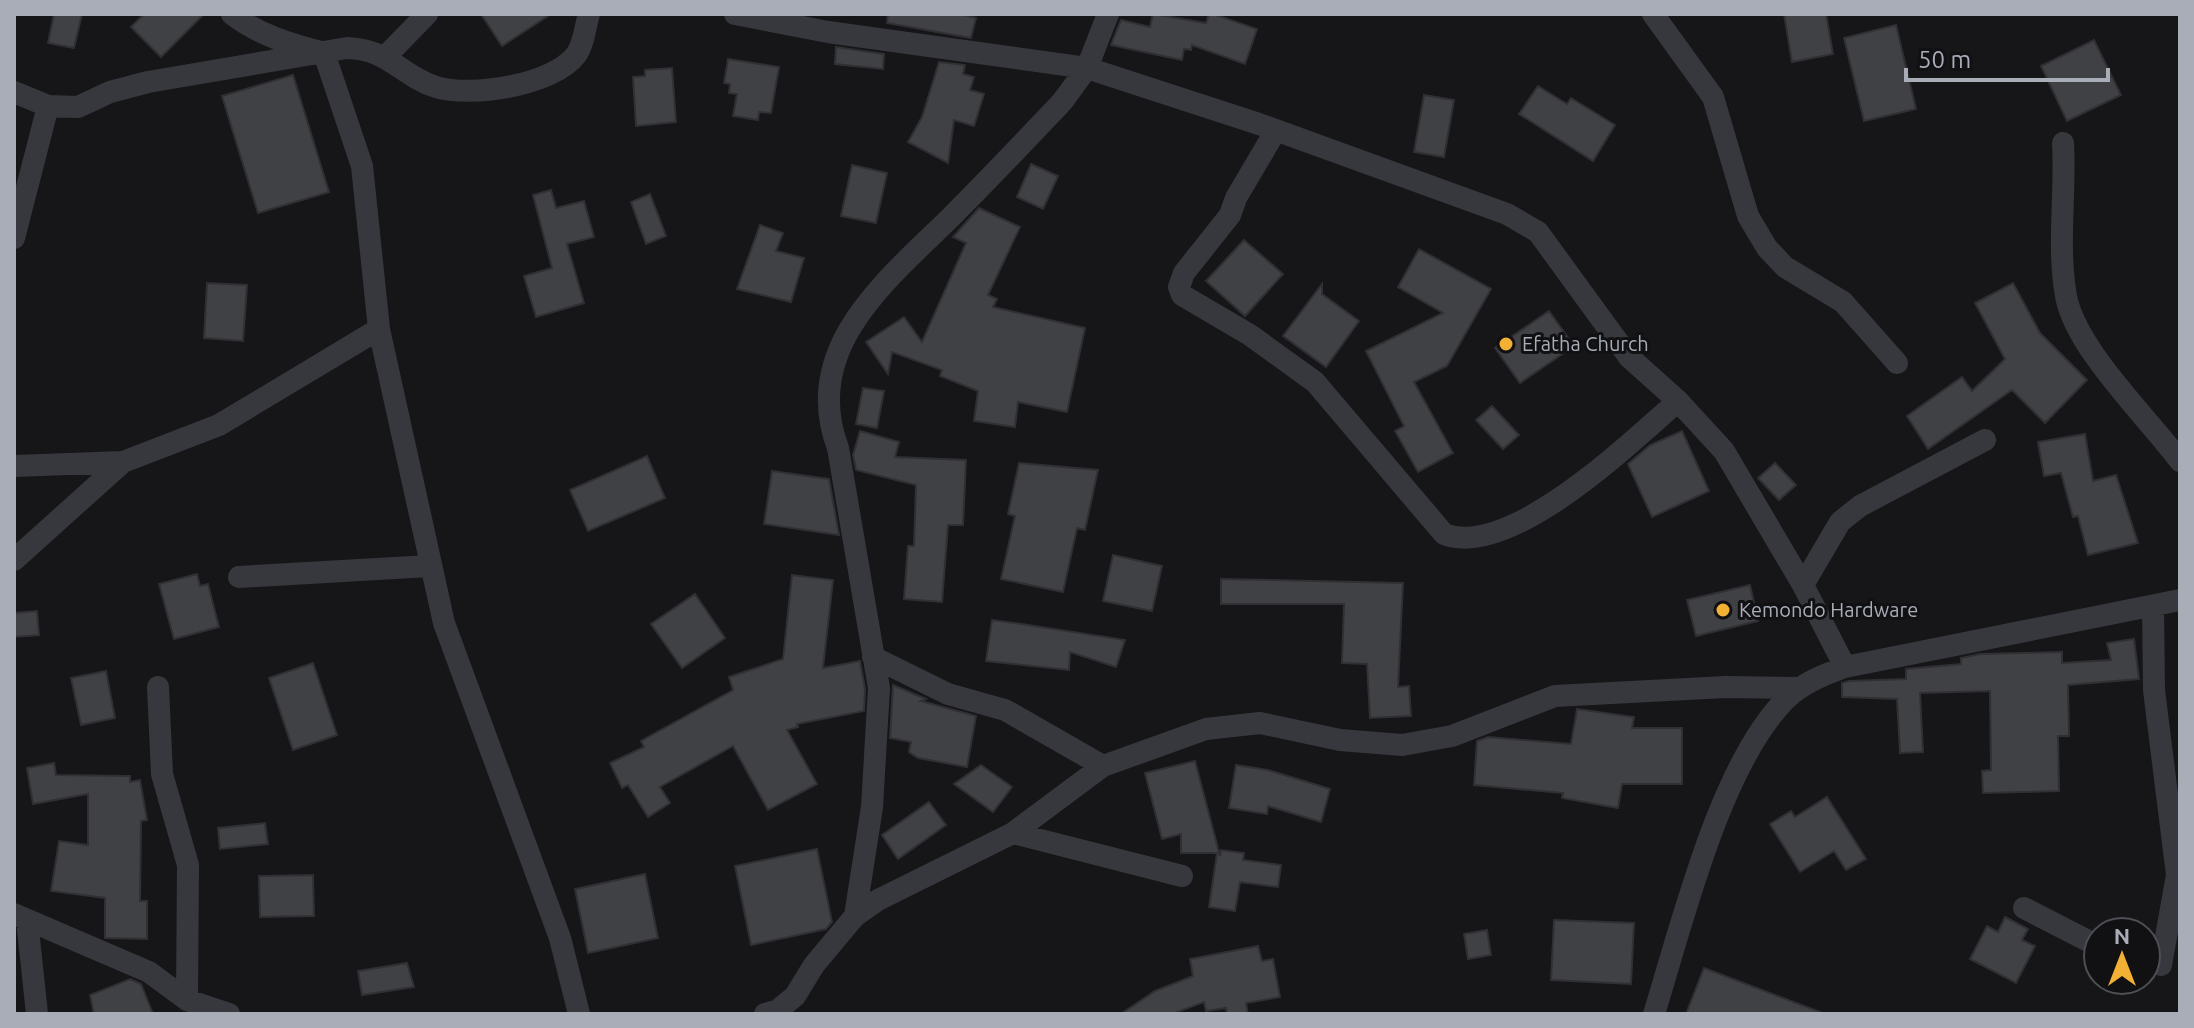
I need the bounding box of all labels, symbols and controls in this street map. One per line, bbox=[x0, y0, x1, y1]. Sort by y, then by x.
scale bar bbox=[1906, 32, 2108, 82]
text: 50 m bbox=[1918, 46, 1971, 73]
place label: Efatha Church bbox=[1522, 332, 1649, 355]
marker: Efatha Church bbox=[1497, 335, 1515, 353]
place label: Kemondo Hardware bbox=[1739, 598, 1918, 621]
marker: Kemondo Hardware bbox=[1714, 601, 1732, 619]
north arrow bbox=[2082, 916, 2162, 996]
text: N bbox=[2114, 923, 2130, 948]

